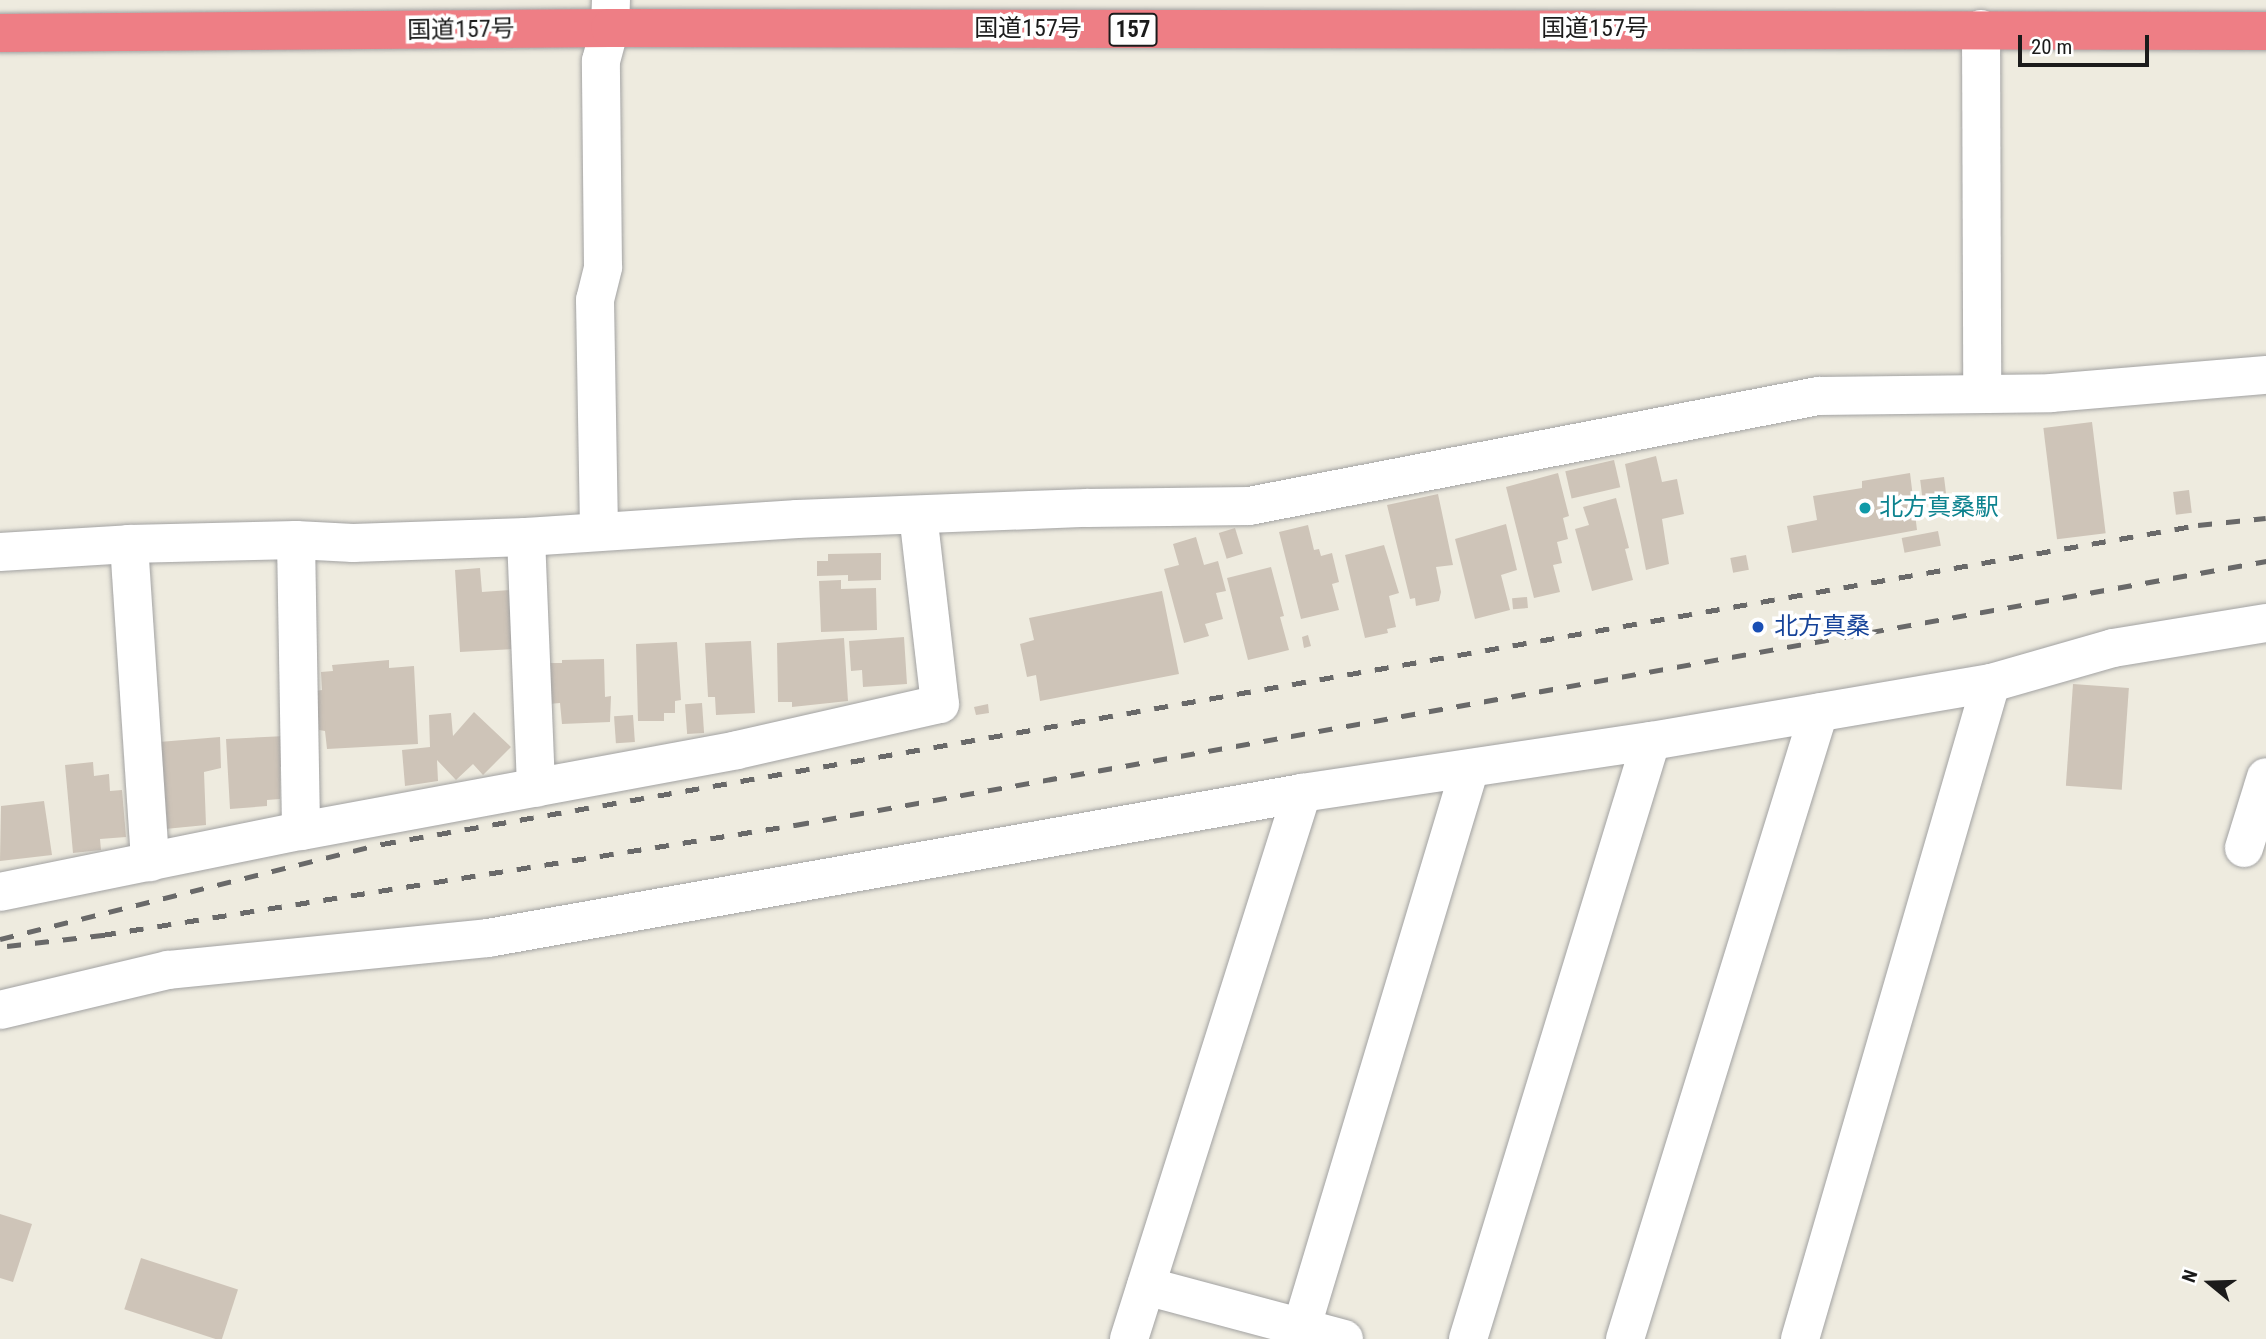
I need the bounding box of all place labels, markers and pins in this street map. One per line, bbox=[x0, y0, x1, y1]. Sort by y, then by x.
place label: 北方真桑駅 bbox=[1879, 494, 1999, 522]
marker: 北方真桑駅 bbox=[1857, 500, 1873, 516]
place label: 北方真桑 bbox=[1774, 613, 1870, 641]
marker: 北方真桑 bbox=[1748, 617, 1768, 637]

